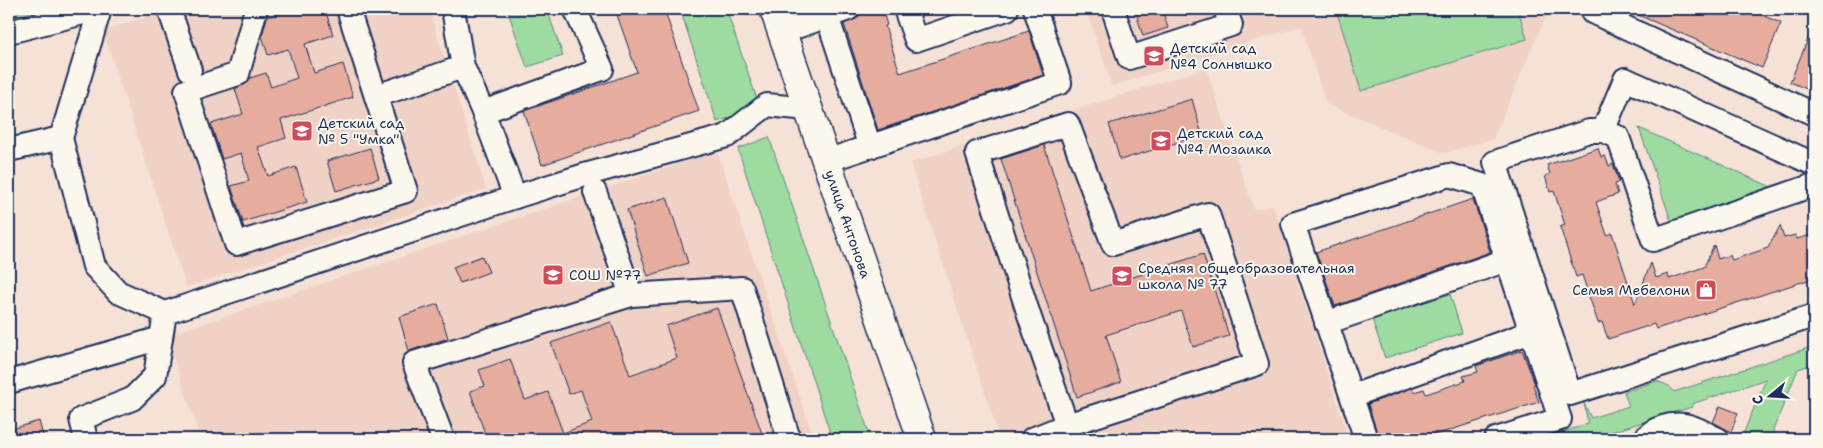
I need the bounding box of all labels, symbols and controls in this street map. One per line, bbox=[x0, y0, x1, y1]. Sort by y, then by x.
place label: Детский сад №4 Солнышко bbox=[1170, 39, 1272, 73]
school or university icon: Детский сад №4 Солнышко bbox=[1142, 44, 1166, 68]
place label: Детский сад № 5 "Умка" bbox=[318, 114, 404, 148]
school or university icon: Детский сад № 5 "Умка" bbox=[290, 119, 314, 143]
place label: Детский сад №4 Мозаика bbox=[1177, 124, 1271, 158]
school or university icon: Детский сад №4 Мозаика bbox=[1149, 129, 1173, 153]
street label: улица Антонова bbox=[821, 167, 875, 281]
place label: Средняя общеобразовательная школа № 77 bbox=[1138, 259, 1355, 293]
school or university icon: СОШ №77 bbox=[541, 263, 565, 287]
school or university icon: Средняя общеобразовательная школа № 77 bbox=[1110, 264, 1134, 288]
place label: СОШ №77 bbox=[569, 266, 641, 284]
shop icon: Семья Мебелони bbox=[1694, 278, 1718, 302]
place label: Семья Мебелони bbox=[1572, 281, 1690, 299]
north arrow bbox=[1746, 370, 1796, 420]
text: С bbox=[1748, 393, 1768, 407]

